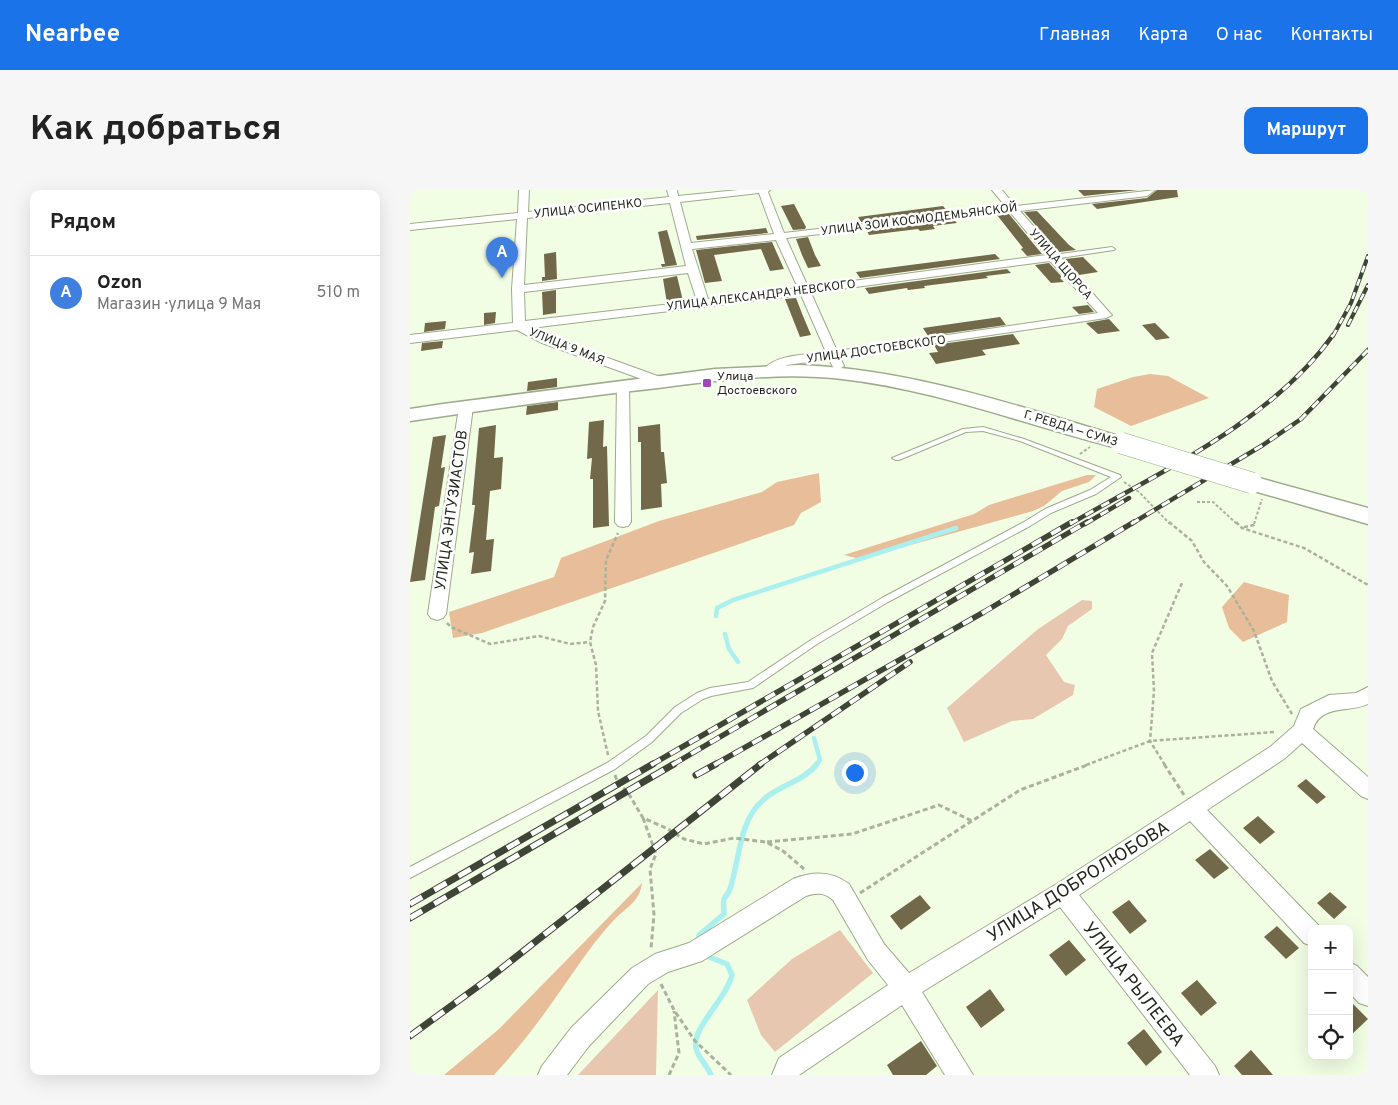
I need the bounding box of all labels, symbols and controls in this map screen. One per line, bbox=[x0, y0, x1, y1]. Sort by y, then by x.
text: Nearbee bbox=[25, 20, 120, 50]
text: Главная bbox=[1039, 24, 1110, 47]
text: Карта bbox=[1138, 24, 1188, 47]
text: О нас bbox=[1216, 24, 1262, 47]
text: Контакты bbox=[1290, 24, 1373, 47]
button: Маршрут bbox=[1244, 107, 1368, 154]
text: Как добраться bbox=[30, 108, 282, 152]
street label: УЛИЦА ОСИПЕНКО bbox=[533, 195, 643, 223]
street label: УЛИЦА ЗОИ КОСМОДЕМЬЯНСКОЙ bbox=[820, 200, 1018, 240]
text: Рядом bbox=[50, 209, 116, 236]
street label: УЛИЦА ЩОРСА bbox=[1025, 226, 1095, 303]
pin: A bbox=[486, 237, 518, 278]
text: Ozon bbox=[97, 271, 142, 295]
street label: УЛИЦА АЛЕКСАНДРА НЕВСКОГО bbox=[666, 276, 856, 316]
text: A bbox=[60, 283, 72, 303]
text: 510 m bbox=[317, 283, 360, 303]
text: Магазин · улица 9 Мая bbox=[97, 295, 261, 315]
street label: УЛИЦА 9 МАЯ bbox=[526, 324, 607, 369]
street label: УЛИЦА ДОСТОЕВСКОГО bbox=[806, 332, 947, 368]
place label: Улица Достоевского bbox=[717, 369, 797, 399]
marker: Улица Достоевского bbox=[701, 377, 713, 389]
street label: Г. РЕВДА — СУМЗ bbox=[1022, 407, 1120, 451]
street label: УЛИЦА ЭНТУЗИАСТОВ bbox=[432, 429, 473, 592]
your location bbox=[842, 760, 868, 786]
street label: УЛИЦА ДОБРОЛЮБОВА bbox=[983, 817, 1174, 948]
street label: УЛИЦА РЫЛЕЕВА bbox=[1077, 918, 1189, 1052]
map controls bbox=[1308, 925, 1353, 1060]
button: + bbox=[1308, 925, 1353, 970]
button: − bbox=[1308, 970, 1353, 1015]
button: locate bbox=[1308, 1015, 1353, 1060]

